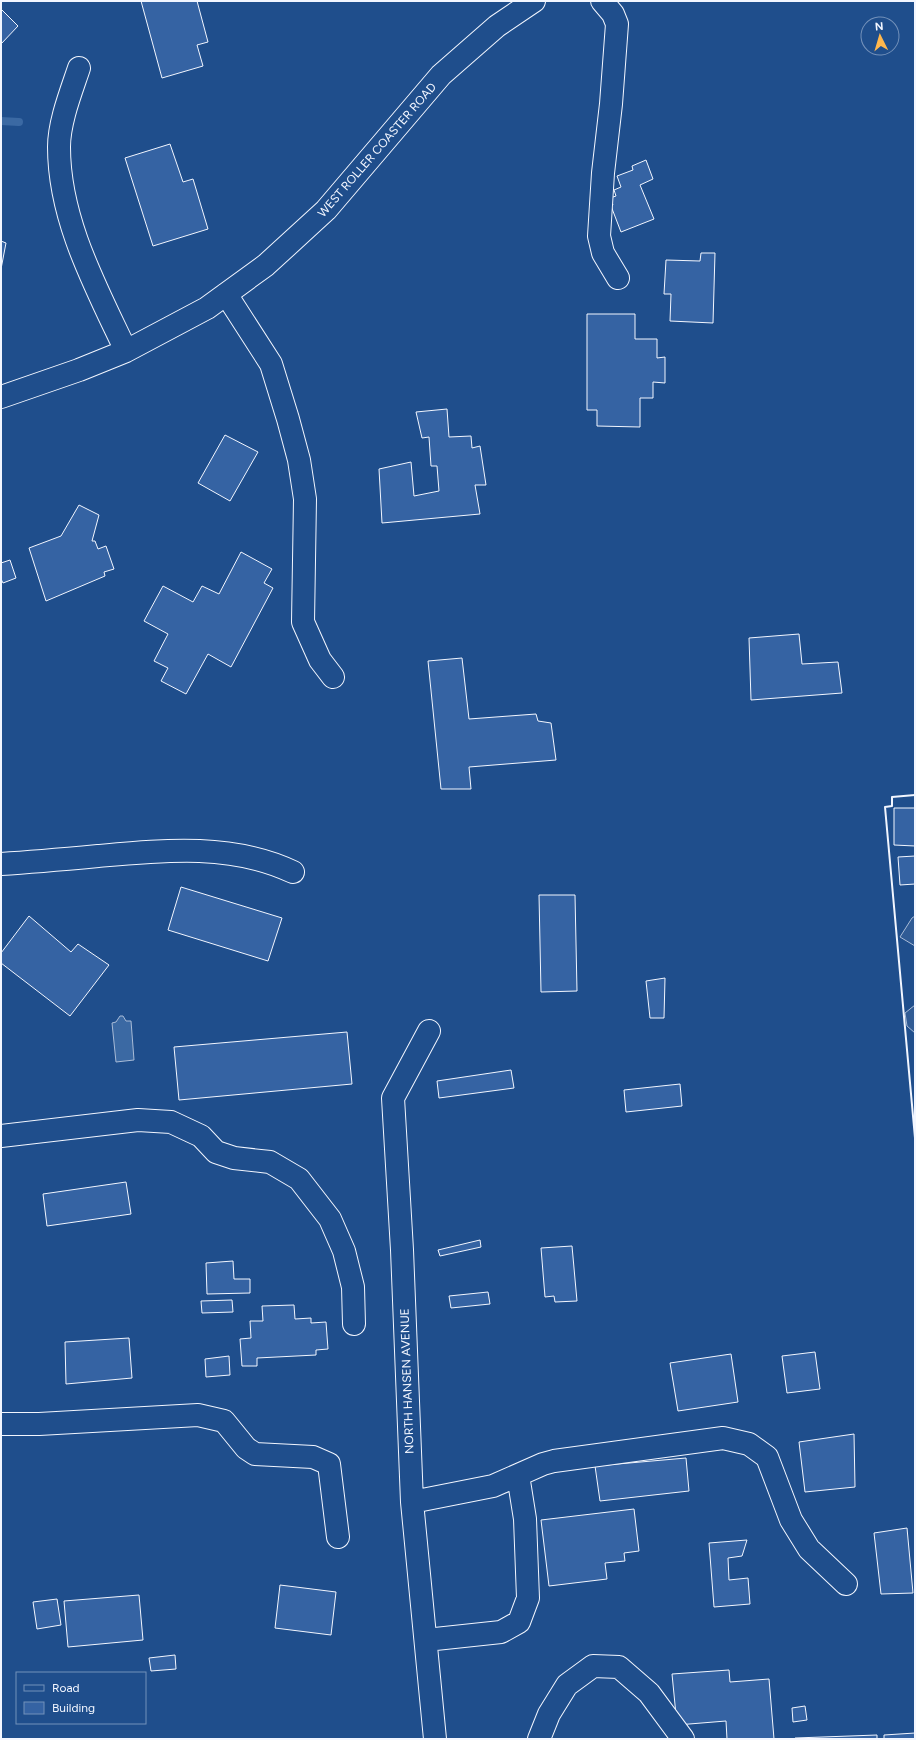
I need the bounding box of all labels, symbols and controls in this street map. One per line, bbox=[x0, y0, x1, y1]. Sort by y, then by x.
north arrow bbox=[860, 16, 900, 56]
text: N bbox=[874, 20, 884, 33]
street label: WEST ROLLER COASTER ROAD bbox=[315, 80, 439, 220]
street label: NORTH HANSEN AVENUE bbox=[397, 1308, 417, 1454]
legend bbox=[16, 1672, 146, 1724]
text: Road bbox=[52, 1681, 80, 1695]
text: Building bbox=[52, 1701, 95, 1715]

